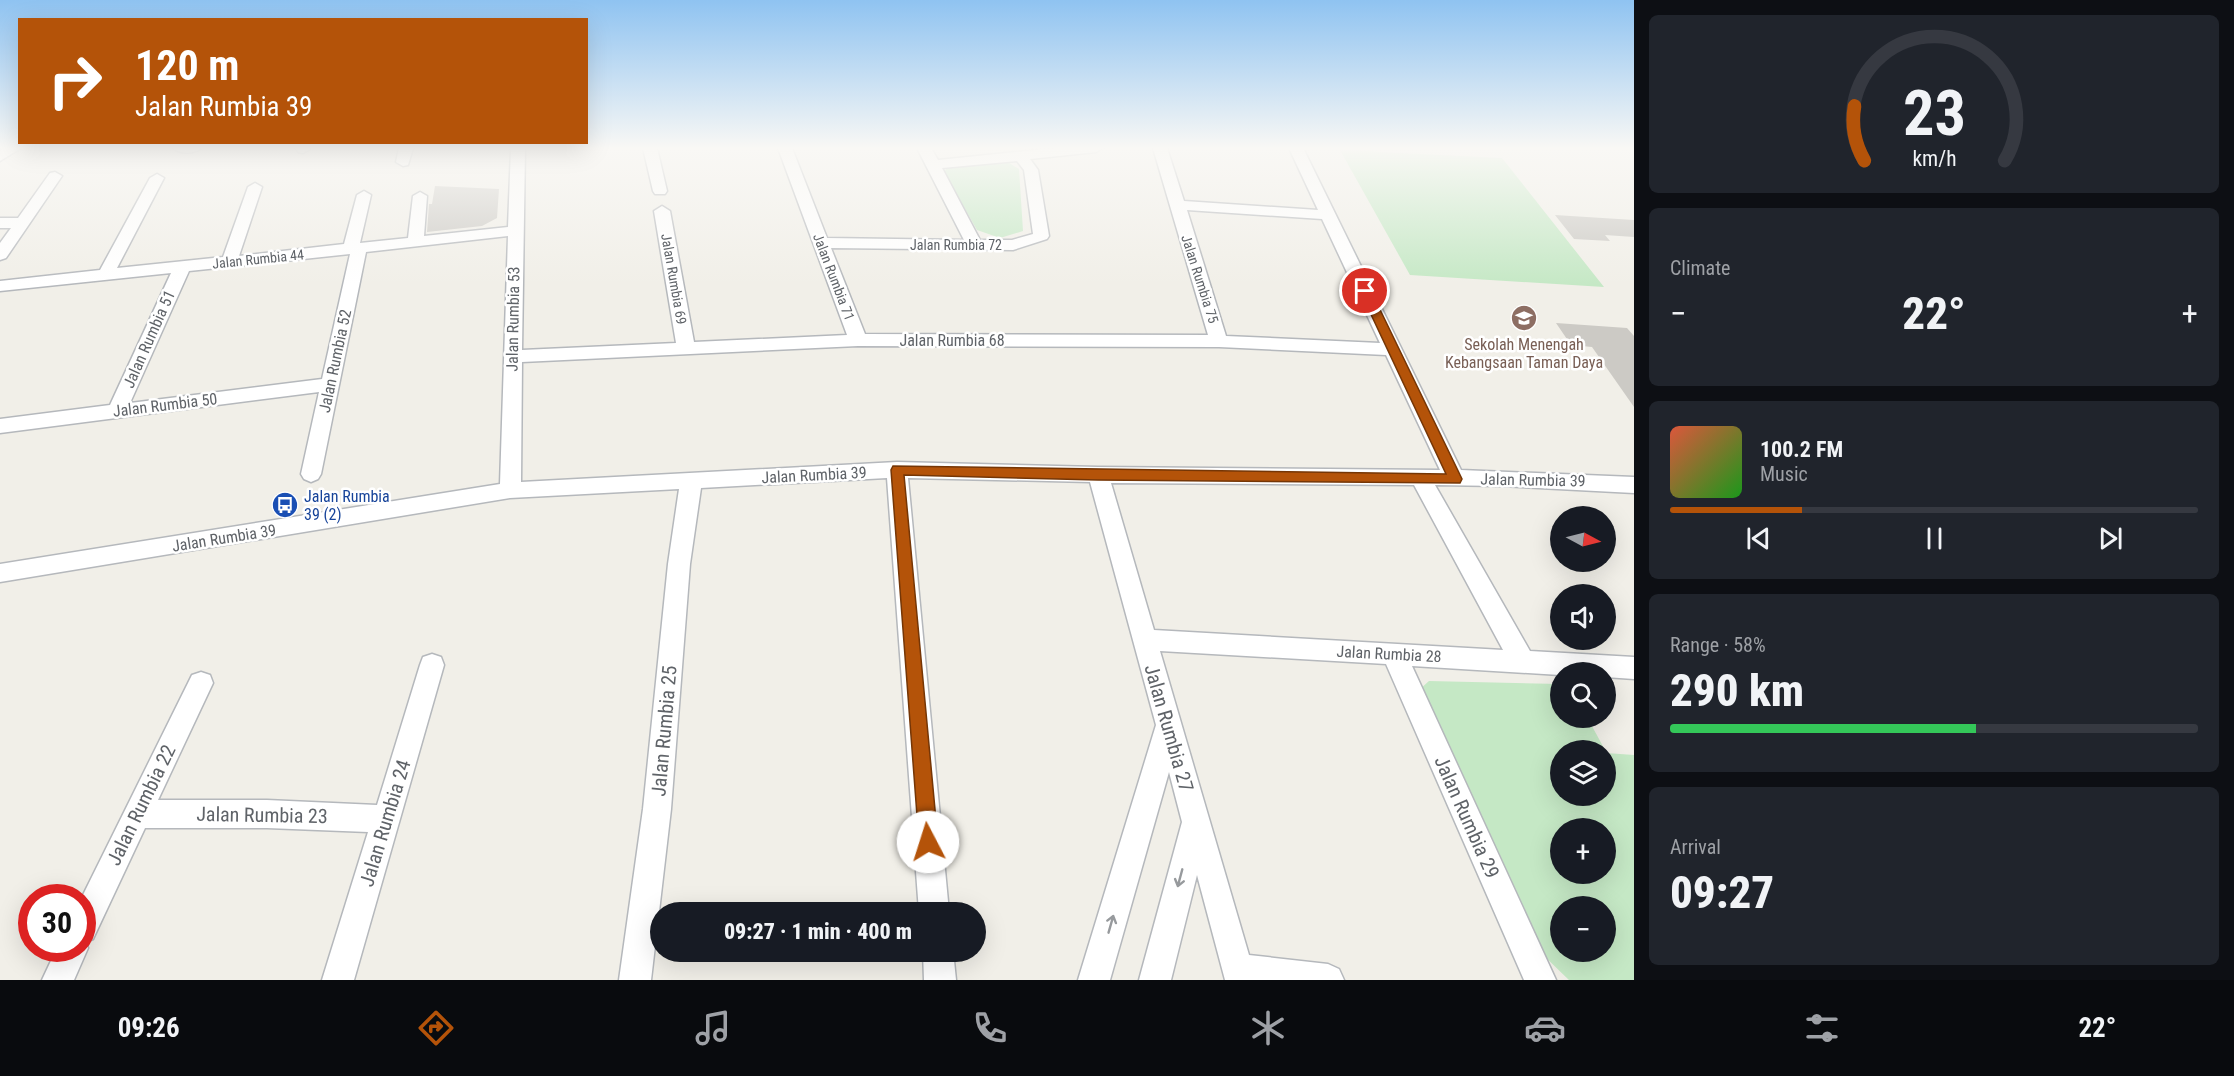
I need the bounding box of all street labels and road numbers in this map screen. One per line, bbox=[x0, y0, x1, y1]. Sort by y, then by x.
street label: Jalan Rumbia 71 bbox=[810, 231, 858, 323]
street label: Jalan Rumbia 69 bbox=[658, 232, 690, 326]
street label: Jalan Rumbia 75 bbox=[1178, 233, 1222, 325]
street label: Jalan Rumbia 72 bbox=[910, 237, 1002, 253]
street label: Jalan Rumbia 44 bbox=[211, 246, 305, 272]
street label: Jalan Rumbia 53 bbox=[503, 266, 523, 372]
street label: Jalan Rumbia 51 bbox=[119, 287, 179, 391]
street label: Jalan Rumbia 52 bbox=[315, 308, 355, 414]
street label: Jalan Rumbia 68 bbox=[899, 331, 1005, 350]
street label: Jalan Rumbia 50 bbox=[112, 389, 218, 421]
street label: Jalan Rumbia 39 bbox=[761, 463, 867, 487]
street label: Jalan Rumbia 39 bbox=[1480, 470, 1586, 490]
street label: Jalan Rumbia 39 bbox=[171, 520, 277, 556]
street label: Jalan Rumbia 28 bbox=[1336, 642, 1442, 666]
street label: Jalan Rumbia 27 bbox=[1139, 662, 1199, 794]
street label: Jalan Rumbia 25 bbox=[646, 664, 682, 797]
street label: Jalan Rumbia 22 bbox=[101, 741, 181, 869]
street label: Jalan Rumbia 29 bbox=[1429, 752, 1505, 882]
street label: Jalan Rumbia 24 bbox=[354, 757, 416, 889]
street label: Jalan Rumbia 23 bbox=[196, 802, 328, 828]

